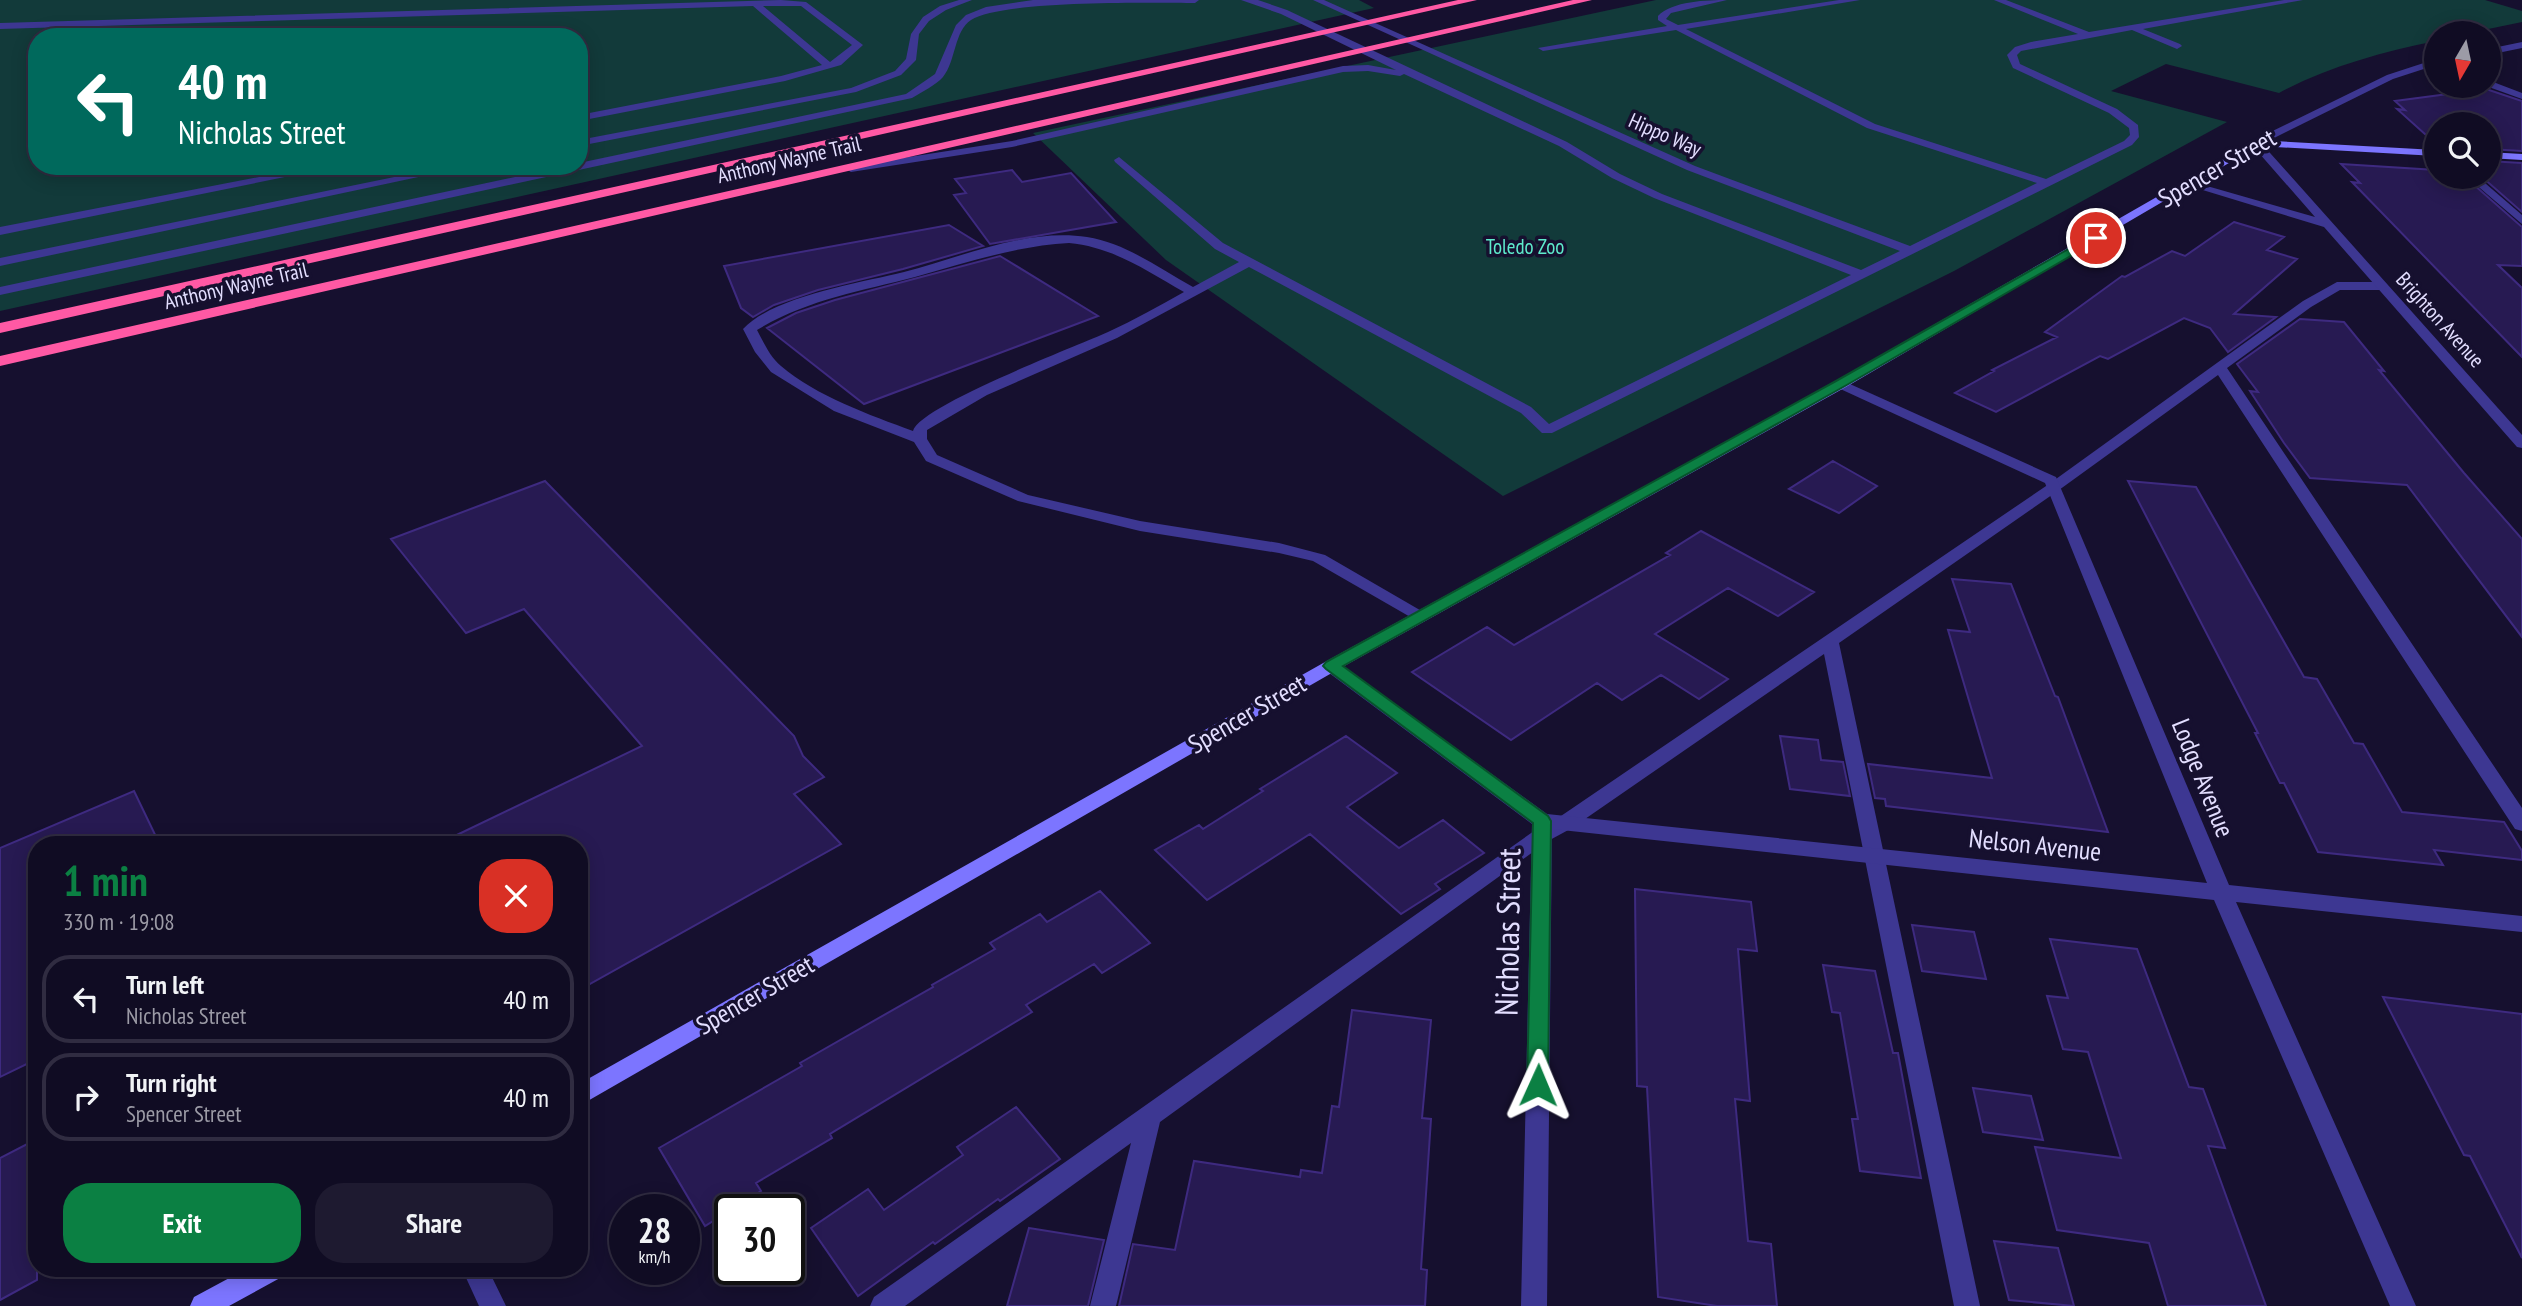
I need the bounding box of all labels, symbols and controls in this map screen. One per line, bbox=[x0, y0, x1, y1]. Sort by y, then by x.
north arrow bbox=[2424, 21, 2501, 98]
map controls bbox=[2424, 21, 2501, 189]
text: 40 m bbox=[178, 49, 267, 113]
icon: left bbox=[63, 56, 154, 147]
street label: Hippo Way bbox=[1625, 107, 1706, 163]
text: Nicholas Street bbox=[178, 111, 346, 153]
button: search bbox=[2424, 112, 2501, 189]
street label: Spencer Street bbox=[2152, 121, 2282, 215]
street label: Anthony Wayne Trail bbox=[714, 130, 863, 189]
pin bbox=[2066, 208, 2126, 268]
icon: arrive bbox=[2077, 219, 2115, 257]
park label: Toledo Zoo bbox=[1486, 233, 1564, 260]
street label: Anthony Wayne Trail bbox=[161, 256, 310, 315]
street label: Brighton Avenue bbox=[2390, 266, 2490, 373]
street label: Spencer Street bbox=[1182, 667, 1312, 761]
street label: Lodge Avenue bbox=[2165, 714, 2242, 842]
street label: Nelson Avenue bbox=[1967, 821, 2103, 868]
street label: Nicholas Street bbox=[1485, 848, 1529, 1016]
text: 1 min bbox=[63, 853, 148, 908]
button: close bbox=[479, 859, 553, 933]
text: 330 m · 19:08 bbox=[63, 907, 175, 936]
street label: Spencer Street bbox=[690, 948, 820, 1042]
text: Turn left bbox=[126, 968, 204, 1001]
icon: left bbox=[67, 980, 105, 1018]
text: 40 m bbox=[503, 983, 549, 1016]
text: Nicholas Street bbox=[126, 1001, 246, 1030]
position arrow bbox=[1501, 1048, 1575, 1122]
text: Turn right bbox=[126, 1066, 217, 1099]
icon: right bbox=[67, 1078, 105, 1116]
text: 40 m bbox=[503, 1081, 549, 1114]
text: Spencer Street bbox=[126, 1099, 242, 1128]
button: Exit bbox=[63, 1183, 301, 1263]
button: Share bbox=[315, 1183, 553, 1263]
speed limit sign: 30 bbox=[714, 1194, 805, 1285]
text: 28 bbox=[638, 1207, 671, 1253]
text: km/h bbox=[639, 1245, 670, 1268]

